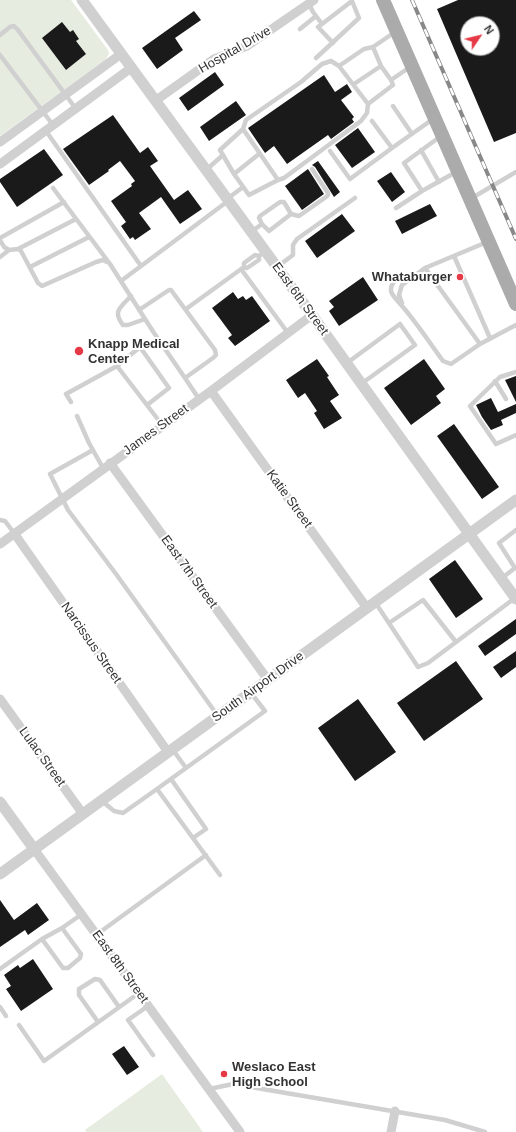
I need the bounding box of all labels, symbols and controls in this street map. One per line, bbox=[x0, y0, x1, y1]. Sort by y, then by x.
north arrow bbox=[460, 16, 500, 56]
street label: Hospital Drive bbox=[196, 23, 274, 77]
text: N bbox=[482, 23, 496, 36]
street label: East 6th Street bbox=[268, 260, 332, 338]
place label: Whataburger bbox=[372, 269, 452, 285]
marker: Whataburger bbox=[455, 272, 465, 282]
place label: Knapp Medical Center bbox=[88, 336, 180, 367]
marker: Knapp Medical Center bbox=[73, 345, 85, 357]
street label: James Street bbox=[120, 401, 192, 459]
street label: Katie Street bbox=[263, 467, 315, 531]
street label: East 7th Street bbox=[157, 533, 221, 611]
street label: Narcissus Street bbox=[57, 599, 125, 687]
street label: South Airport Drive bbox=[209, 648, 307, 726]
street label: Lulac Street bbox=[15, 724, 69, 790]
street label: East 8th Street bbox=[88, 928, 152, 1006]
place label: Weslaco East High School bbox=[232, 1059, 316, 1090]
marker: Weslaco East High School bbox=[219, 1069, 229, 1079]

